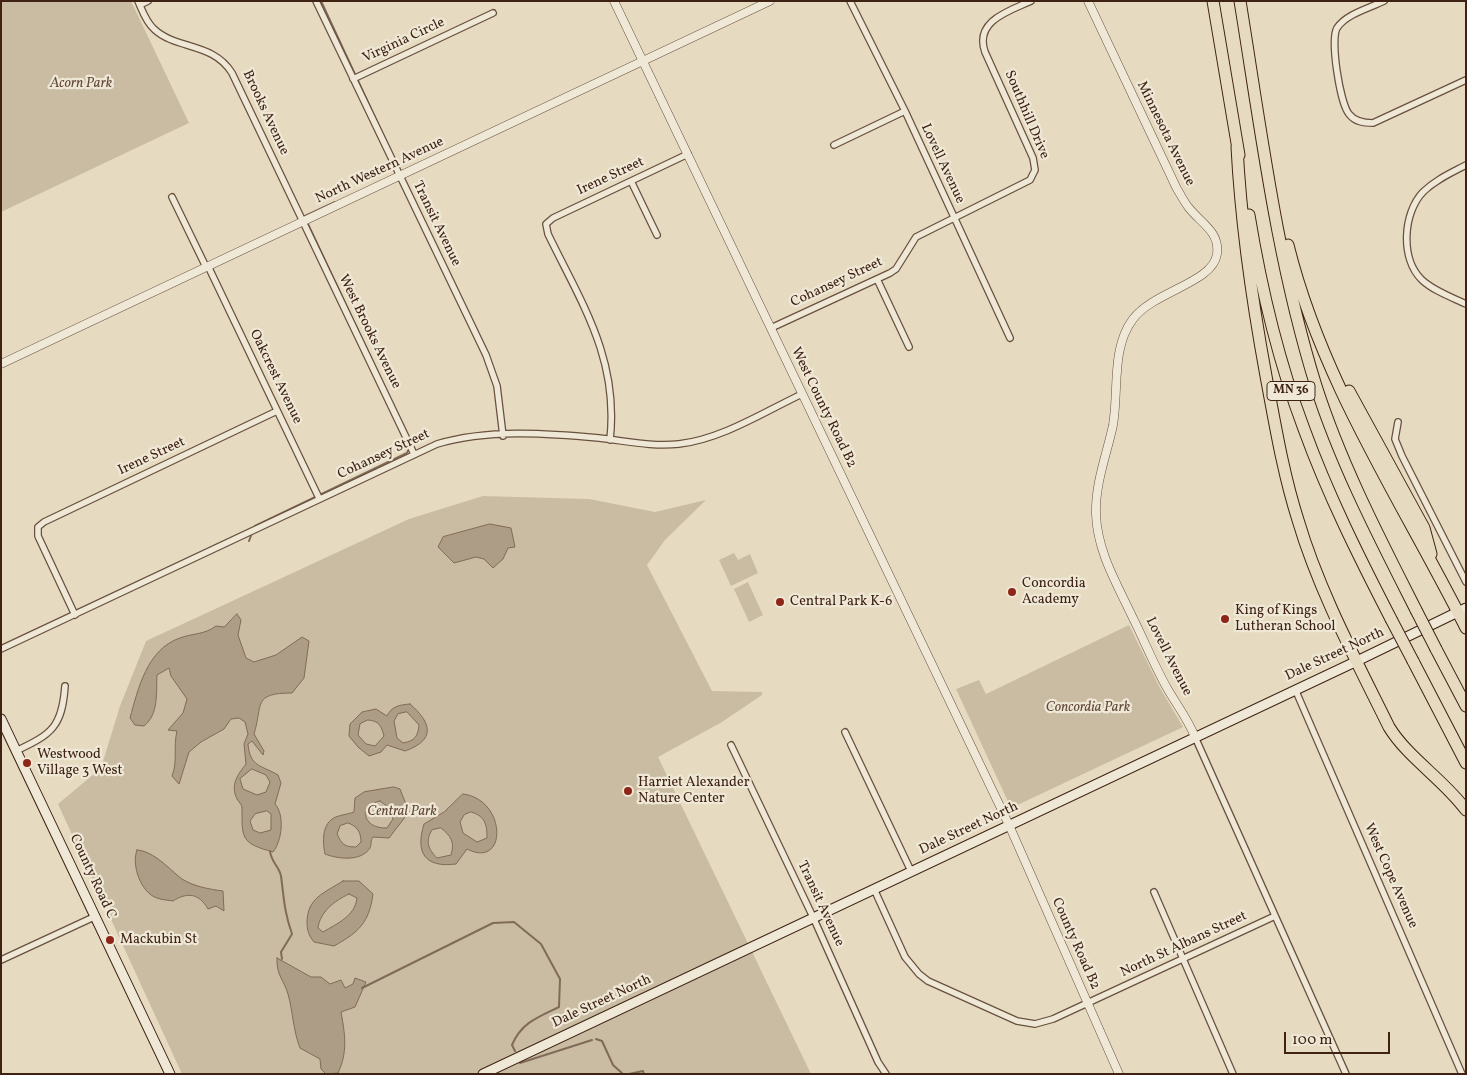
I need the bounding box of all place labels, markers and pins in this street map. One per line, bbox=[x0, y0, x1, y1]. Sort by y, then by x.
place label: Concordia Academy bbox=[1022, 576, 1086, 608]
marker: Concordia Academy bbox=[1006, 586, 1018, 598]
place label: Central Park K-6 bbox=[790, 594, 892, 610]
marker: Central Park K-6 bbox=[774, 596, 786, 608]
place label: King of Kings Lutheran School bbox=[1235, 603, 1336, 636]
marker: King of Kings Lutheran School bbox=[1219, 613, 1231, 625]
place label: Westwood Village 3 West bbox=[37, 747, 122, 780]
marker: Westwood Village 3 West bbox=[21, 757, 33, 769]
place label: Harriet Alexander Nature Center bbox=[638, 775, 750, 808]
marker: Harriet Alexander Nature Center bbox=[622, 785, 634, 797]
place label: Mackubin St bbox=[120, 932, 197, 948]
marker: Mackubin St bbox=[104, 934, 116, 946]

